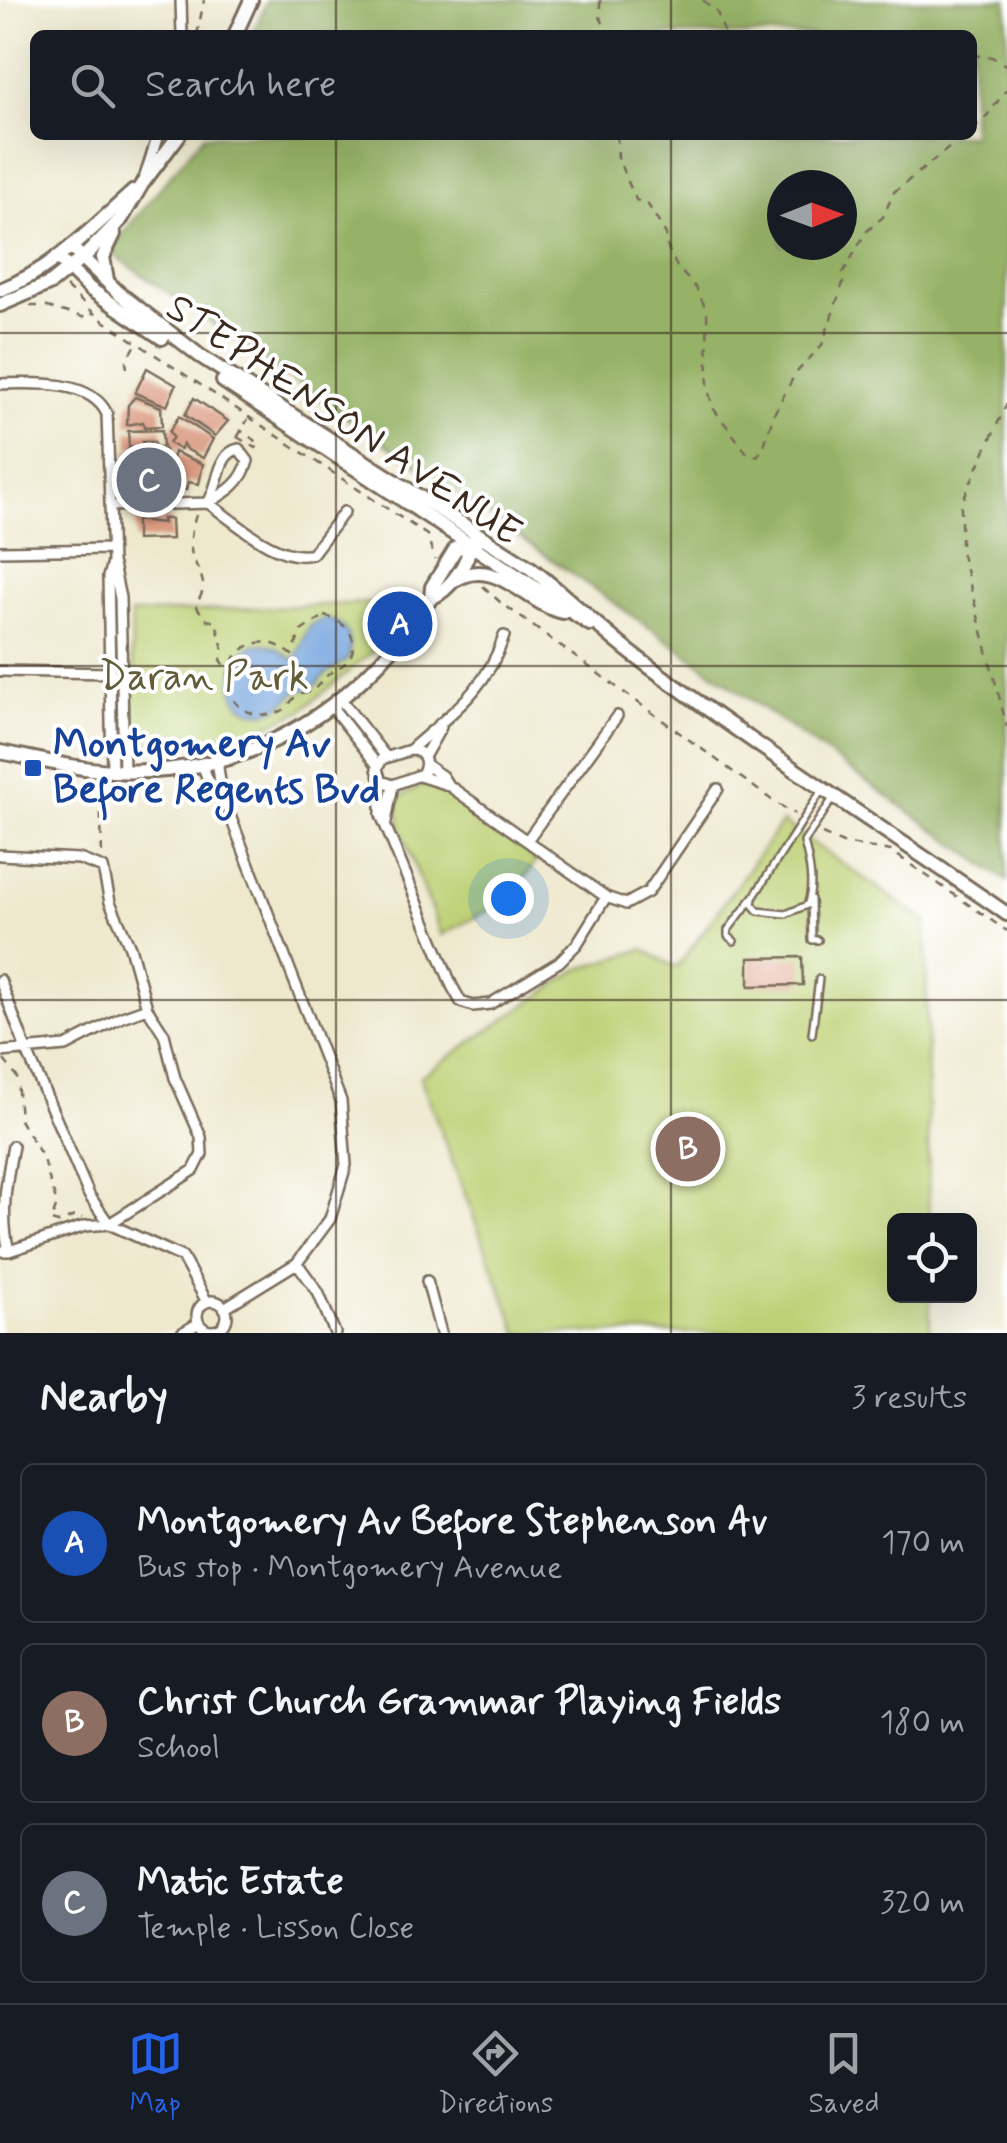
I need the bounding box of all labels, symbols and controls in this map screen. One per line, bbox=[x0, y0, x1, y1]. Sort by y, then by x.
search box bbox=[30, 30, 977, 140]
icon: search bbox=[65, 58, 120, 113]
text: Search here bbox=[145, 61, 336, 110]
north arrow bbox=[767, 170, 857, 260]
street label: STEPHENSON AVENUE bbox=[155, 283, 531, 559]
pin: C bbox=[116, 442, 182, 518]
pin: A bbox=[368, 586, 432, 662]
park label: Daran Park bbox=[99, 652, 309, 704]
place label: Montgomery Av Before Regents Bvd bbox=[53, 719, 380, 821]
marker: Montgomery Av Before Regents Bvd bbox=[22, 757, 44, 779]
your location bbox=[483, 873, 534, 924]
pin: B bbox=[656, 1112, 720, 1186]
map controls bbox=[887, 1213, 977, 1303]
button: locate bbox=[887, 1213, 977, 1303]
text: Nearby bbox=[40, 1371, 168, 1426]
text: 3 results bbox=[851, 1377, 967, 1419]
text: Montgomery Av Before Stephenson Av bbox=[137, 1498, 767, 1547]
text: A bbox=[64, 1522, 85, 1564]
text: 170 m bbox=[881, 1522, 965, 1564]
text: Bus stop · Montgomery Avenue bbox=[137, 1547, 563, 1589]
text: Christ Church Grammar Playing Fields bbox=[137, 1678, 781, 1727]
text: B bbox=[64, 1702, 85, 1744]
text: 180 m bbox=[880, 1702, 965, 1744]
text: School bbox=[137, 1727, 220, 1769]
text: Matic Estate bbox=[137, 1858, 344, 1907]
text: C bbox=[63, 1882, 86, 1924]
text: 320 m bbox=[880, 1882, 965, 1924]
text: Temple · Lisson Close bbox=[137, 1907, 414, 1949]
tab: Map bbox=[128, 2026, 183, 2123]
tab: Directions bbox=[438, 2026, 553, 2123]
tab: Saved bbox=[809, 2026, 879, 2123]

